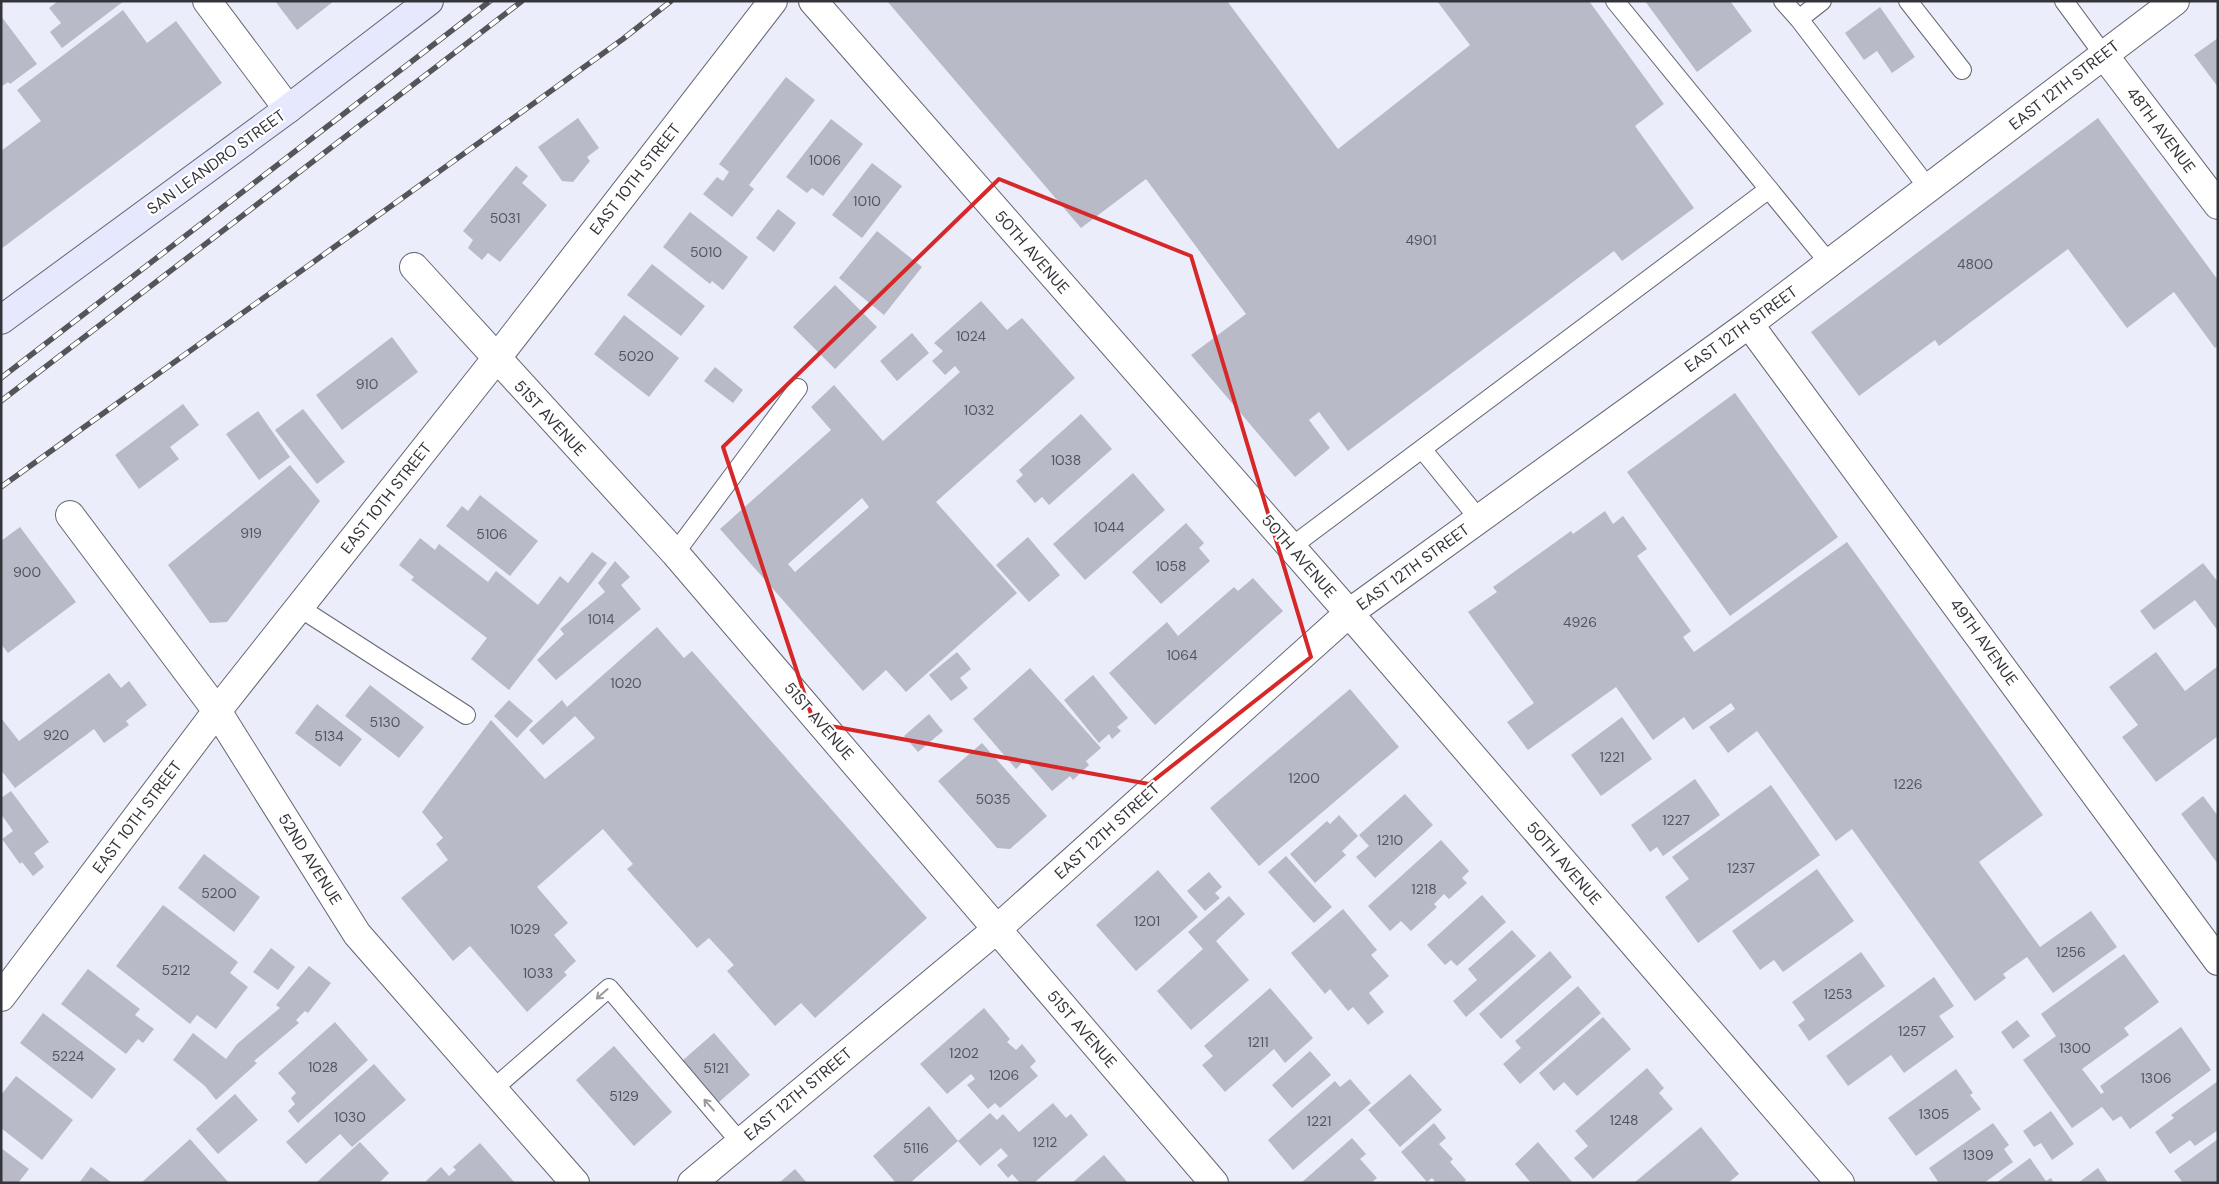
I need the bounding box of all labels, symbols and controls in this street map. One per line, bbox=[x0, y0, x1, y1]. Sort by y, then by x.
street label: EAST 12TH STREET bbox=[2005, 35, 2123, 135]
street label: 48TH AVENUE bbox=[2122, 83, 2200, 177]
street label: SAN LEANDRO STREET bbox=[143, 105, 289, 219]
street label: EAST 10TH STREET bbox=[585, 119, 685, 239]
house number: 1006 bbox=[809, 151, 841, 169]
house number: 1010 bbox=[853, 192, 881, 210]
street label: 50TH AVENUE bbox=[990, 206, 1074, 298]
house number: 5031 bbox=[490, 209, 520, 227]
house number: 4901 bbox=[1405, 231, 1437, 249]
house number: 5010 bbox=[690, 243, 722, 261]
house number: 4800 bbox=[1957, 255, 1993, 273]
street label: EAST 12TH STREET bbox=[1680, 281, 1802, 377]
house number: 1024 bbox=[956, 327, 987, 345]
house number: 5020 bbox=[618, 347, 654, 365]
house number: 910 bbox=[356, 375, 378, 393]
street label: 51ST AVENUE bbox=[509, 376, 591, 460]
house number: 1032 bbox=[964, 401, 994, 419]
street label: EAST 10TH STREET bbox=[336, 438, 436, 558]
house number: 1038 bbox=[1051, 451, 1081, 469]
street label: 50TH AVENUE bbox=[1257, 510, 1341, 602]
house number: 1044 bbox=[1094, 518, 1125, 536]
street label: EAST 12TH STREET bbox=[1352, 519, 1474, 615]
house number: 919 bbox=[240, 524, 262, 542]
house number: 5106 bbox=[476, 525, 508, 543]
house number: 1058 bbox=[1156, 557, 1187, 575]
house number: 900 bbox=[13, 563, 41, 581]
street label: 49TH AVENUE bbox=[1945, 594, 2023, 690]
house number: 1014 bbox=[588, 610, 615, 628]
house number: 4926 bbox=[1563, 613, 1597, 631]
house number: 1064 bbox=[1166, 646, 1198, 664]
house number: 1020 bbox=[610, 674, 642, 692]
street label: 51ST AVENUE bbox=[779, 678, 859, 764]
house number: 5130 bbox=[370, 713, 400, 731]
house number: 920 bbox=[43, 726, 69, 744]
house number: 5134 bbox=[314, 727, 344, 745]
house number: 1221 bbox=[1600, 748, 1624, 766]
street label: EAST 10TH STREET bbox=[88, 756, 186, 878]
house number: 1200 bbox=[1288, 769, 1320, 787]
house number: 1226 bbox=[1893, 775, 1923, 793]
street label: EAST 12TH STREET bbox=[1050, 778, 1164, 884]
house number: 5035 bbox=[976, 790, 1010, 808]
street label: 52ND AVENUE bbox=[273, 809, 347, 909]
house number: 1227 bbox=[1662, 811, 1690, 829]
street label: 50TH AVENUE bbox=[1522, 817, 1606, 909]
house number: 1210 bbox=[1377, 831, 1403, 849]
house number: 1237 bbox=[1727, 859, 1755, 877]
house number: 1218 bbox=[1411, 880, 1437, 898]
house number: 5200 bbox=[201, 884, 237, 902]
house number: 1201 bbox=[1134, 912, 1160, 930]
house number: 1029 bbox=[510, 920, 540, 938]
house number: 1256 bbox=[2056, 943, 2086, 961]
house number: 5212 bbox=[162, 961, 190, 979]
house number: 1033 bbox=[523, 964, 553, 982]
house number: 1253 bbox=[1823, 985, 1853, 1003]
street label: 51ST AVENUE bbox=[1042, 986, 1122, 1072]
one-way arrow bbox=[595, 989, 608, 1000]
house number: 1257 bbox=[1898, 1022, 1926, 1040]
house number: 1211 bbox=[1247, 1033, 1269, 1051]
house number: 1300 bbox=[2059, 1039, 2091, 1057]
street label: EAST 12TH STREET bbox=[740, 1043, 856, 1145]
house number: 1202 bbox=[949, 1044, 979, 1062]
house number: 5224 bbox=[52, 1047, 85, 1065]
house number: 1028 bbox=[308, 1058, 338, 1076]
house number: 5121 bbox=[703, 1059, 729, 1077]
house number: 1206 bbox=[989, 1066, 1019, 1084]
house number: 1306 bbox=[2140, 1069, 2172, 1087]
house number: 5129 bbox=[609, 1087, 639, 1105]
one-way arrow bbox=[703, 1098, 714, 1111]
house number: 1305 bbox=[1919, 1105, 1949, 1123]
house number: 1030 bbox=[334, 1108, 366, 1126]
house number: 1248 bbox=[1609, 1111, 1639, 1129]
house number: 1221 bbox=[1307, 1112, 1331, 1130]
house number: 1212 bbox=[1033, 1133, 1057, 1151]
house number: 5116 bbox=[903, 1139, 929, 1157]
house number: 1309 bbox=[1962, 1146, 1994, 1164]

